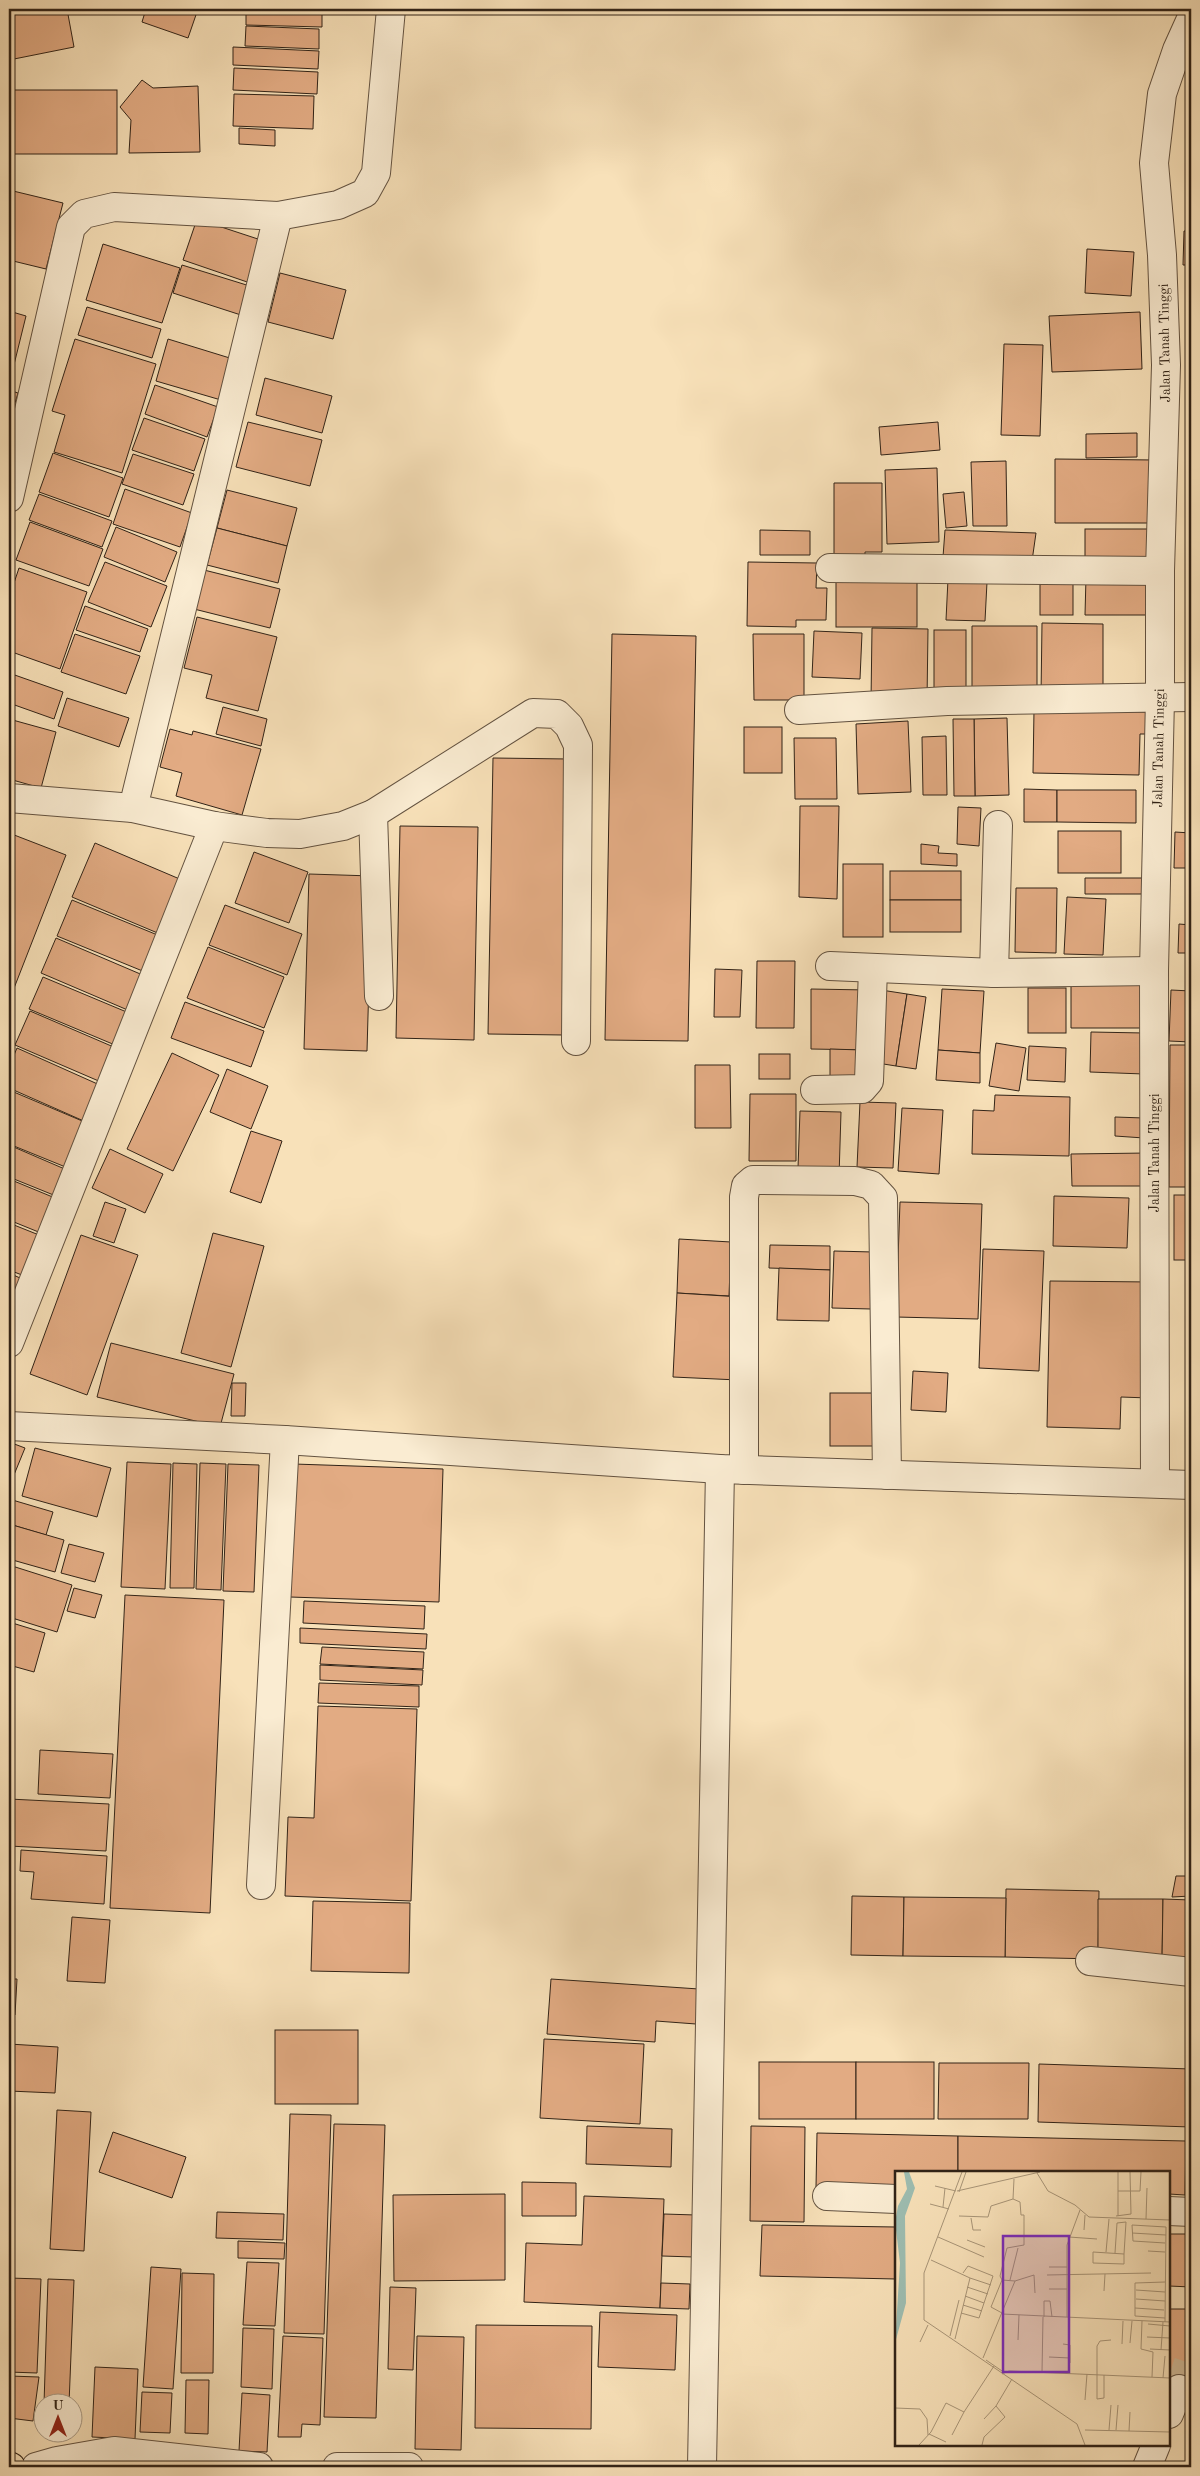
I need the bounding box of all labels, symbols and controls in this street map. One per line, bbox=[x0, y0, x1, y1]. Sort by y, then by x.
street label: Jalan Tanah Tinggi bbox=[1157, 283, 1173, 403]
street label: Jalan Tanah Tinggi bbox=[1151, 688, 1167, 808]
street label: Jalan Tanah Tinggi bbox=[1148, 1093, 1162, 1213]
inset map bbox=[895, 2171, 1170, 2446]
north arrow bbox=[32, 2394, 82, 2444]
text: U bbox=[52, 2399, 64, 2413]

